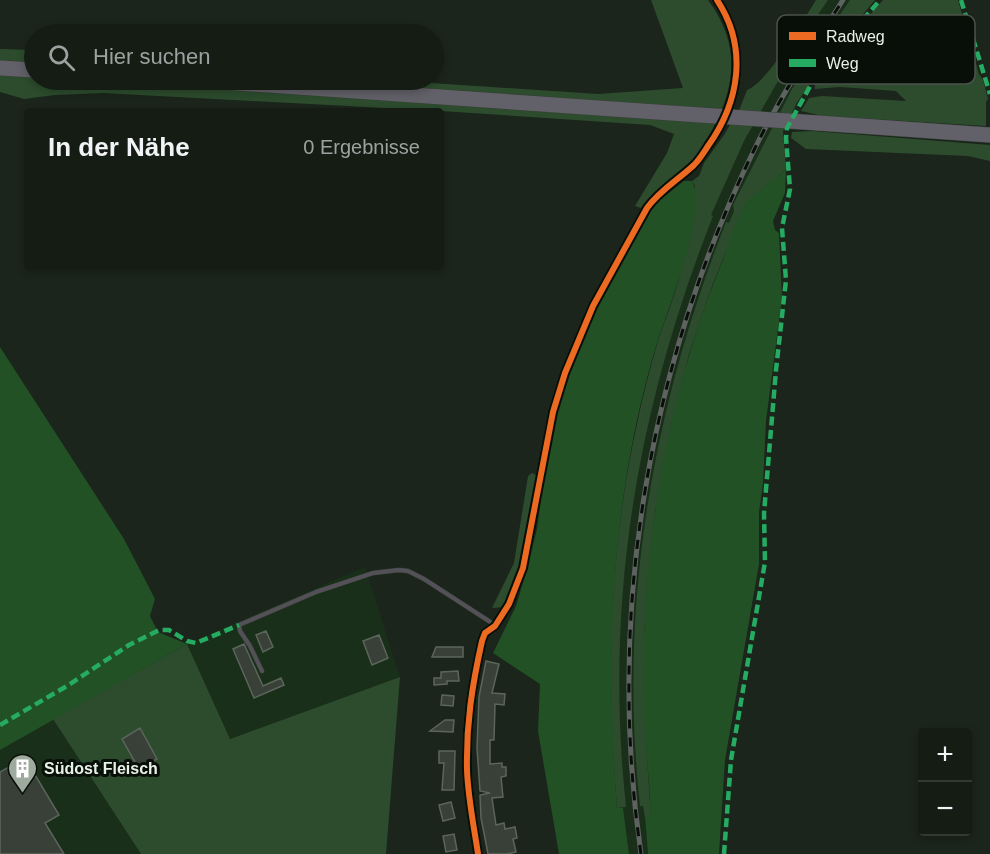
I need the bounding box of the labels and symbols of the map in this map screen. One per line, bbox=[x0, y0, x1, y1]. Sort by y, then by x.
legend bbox=[777, 15, 975, 84]
text: Radweg bbox=[826, 28, 885, 45]
text: Weg bbox=[826, 55, 859, 72]
building icon: Südost Fleisch bbox=[7, 752, 39, 794]
place label: Südost Fleisch bbox=[44, 760, 158, 777]

